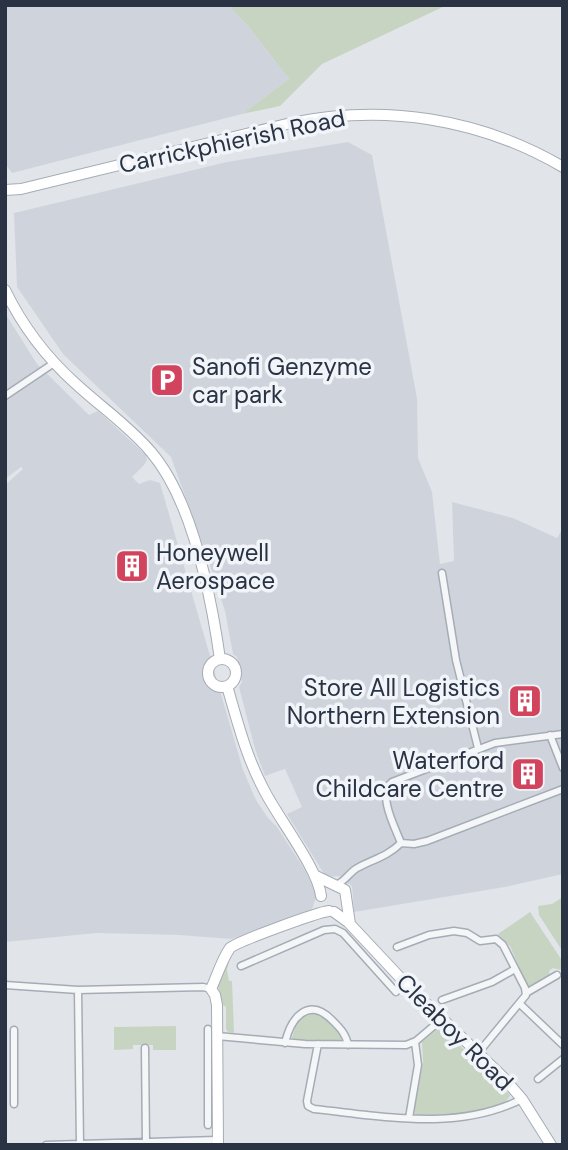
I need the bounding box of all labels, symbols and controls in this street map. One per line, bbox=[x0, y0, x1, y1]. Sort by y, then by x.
street label: Carrickphierish Road bbox=[116, 102, 348, 180]
place label: Sanofi Genzyme car park bbox=[192, 351, 372, 410]
parking icon: Sanofi Genzyme car park bbox=[148, 361, 186, 399]
place label: Honeywell Aerospace bbox=[156, 537, 275, 596]
building icon: Honeywell Aerospace bbox=[113, 547, 151, 585]
place label: Store All Logistics Northern Extension bbox=[287, 672, 500, 731]
building icon: Store All Logistics Northern Extension bbox=[506, 682, 544, 720]
place label: Waterford Childcare Centre bbox=[316, 745, 504, 804]
building icon: Waterford Childcare Centre bbox=[509, 755, 547, 793]
street label: Cleaboy Road bbox=[390, 967, 520, 1097]

